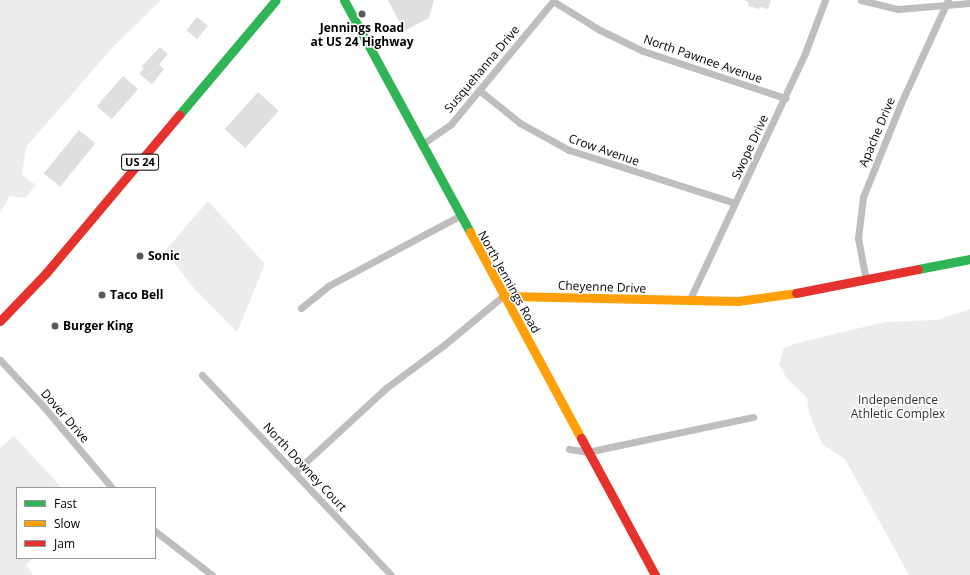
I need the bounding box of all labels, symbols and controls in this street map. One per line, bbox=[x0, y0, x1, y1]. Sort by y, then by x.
marker: Jennings Road at US 24 Highway bbox=[357, 9, 367, 19]
place label: Jennings Road at US 24 Highway bbox=[310, 21, 414, 49]
street label: Susquehanna Drive bbox=[441, 23, 523, 115]
street label: North Pawnee Avenue bbox=[642, 32, 764, 86]
street label: Apache Drive bbox=[856, 95, 898, 169]
street label: Swope Drive bbox=[729, 112, 771, 182]
street label: Crow Avenue bbox=[567, 131, 641, 169]
road number: US 24 bbox=[121, 153, 159, 171]
street label: North Jennings Road bbox=[475, 228, 543, 336]
place label: Sonic bbox=[148, 249, 180, 263]
marker: Sonic bbox=[135, 251, 145, 261]
street label: Cheyenne Drive bbox=[558, 278, 646, 296]
place label: Taco Bell bbox=[110, 288, 163, 302]
marker: Taco Bell bbox=[97, 290, 107, 300]
place label: Burger King bbox=[63, 319, 133, 333]
marker: Burger King bbox=[50, 321, 60, 331]
street label: Dover Drive bbox=[38, 386, 92, 446]
park label: Independence Athletic Complex bbox=[851, 393, 945, 421]
street label: North Downey Court bbox=[260, 420, 350, 514]
legend bbox=[16, 487, 156, 559]
text: Fast bbox=[54, 495, 77, 512]
text: Slow bbox=[54, 515, 80, 532]
text: Jam bbox=[54, 535, 75, 552]

